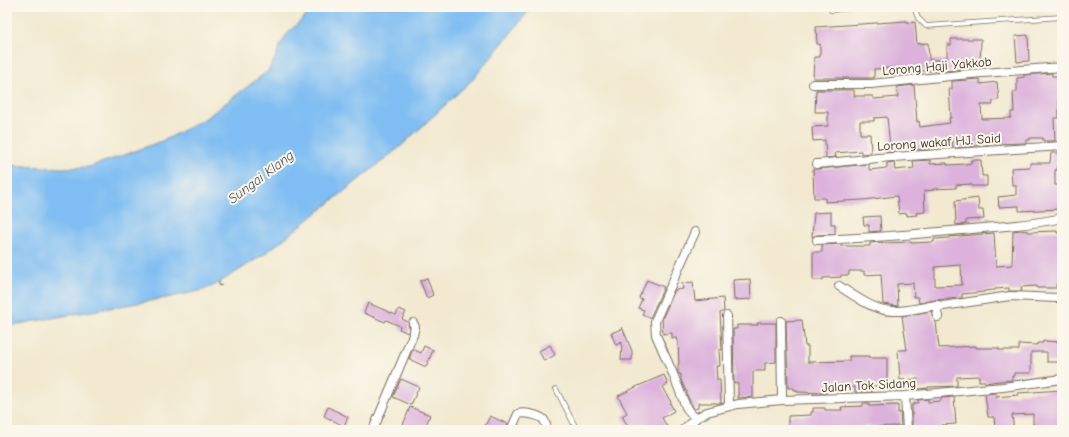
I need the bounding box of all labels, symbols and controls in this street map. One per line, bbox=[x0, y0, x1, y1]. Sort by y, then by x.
street label: Lorong Haji Yakkob bbox=[882, 54, 992, 78]
street label: Lorong wakaf HJ. Said bbox=[877, 130, 1001, 154]
water label: Sungai Klang bbox=[225, 147, 297, 207]
street label: Jalan Tok Sidang bbox=[821, 375, 917, 395]

